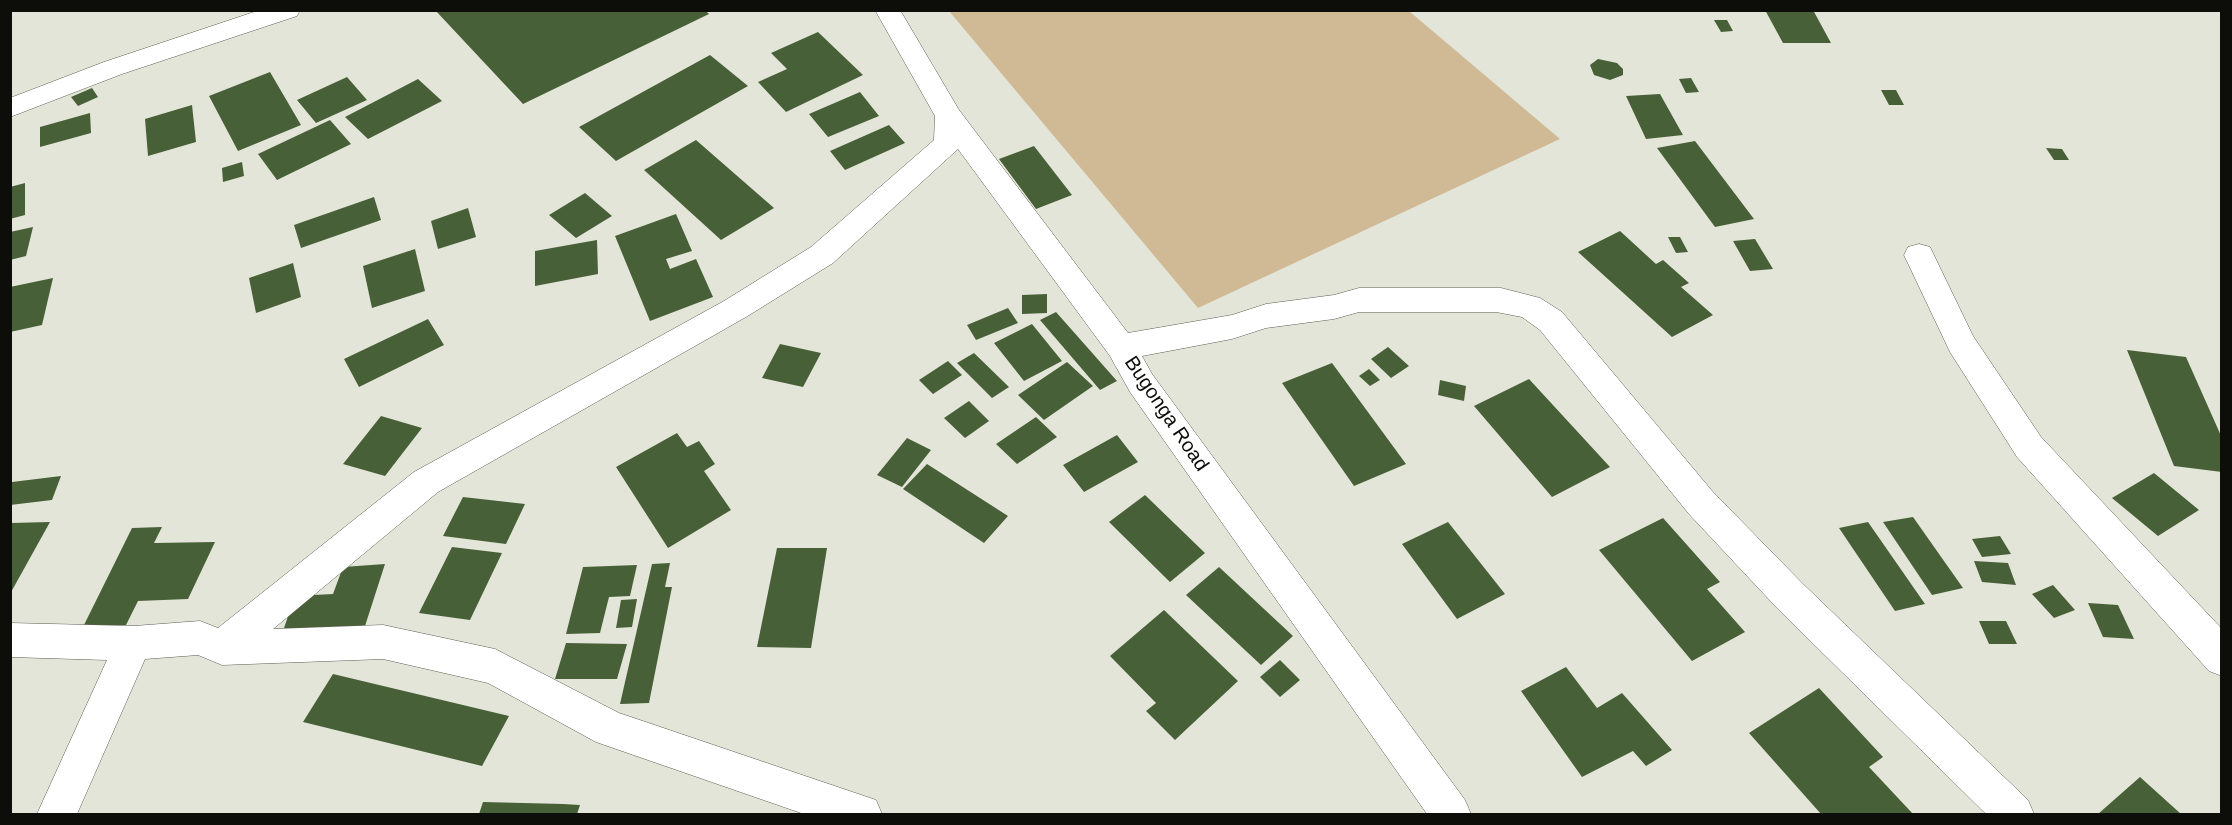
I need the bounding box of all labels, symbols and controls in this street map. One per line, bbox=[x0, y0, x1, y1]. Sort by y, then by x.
street label: Bugonga Road bbox=[1119, 352, 1213, 476]

